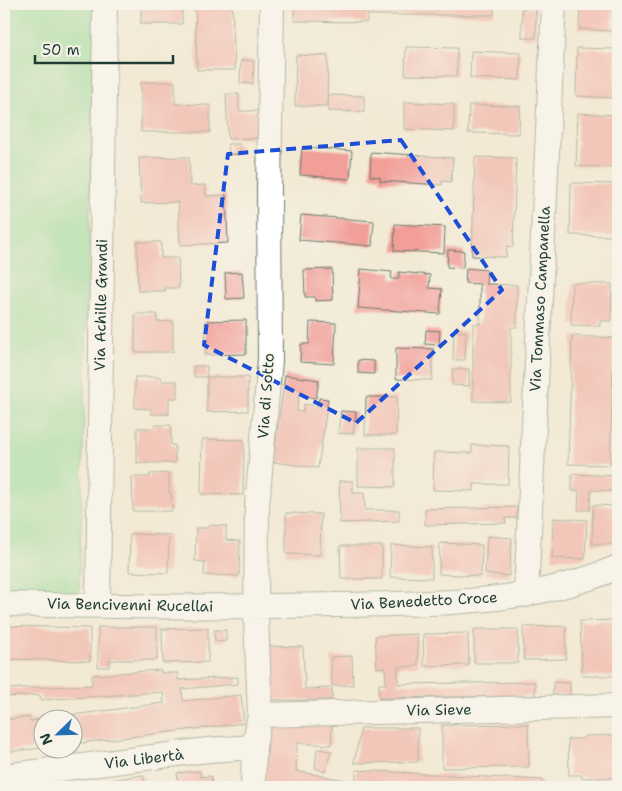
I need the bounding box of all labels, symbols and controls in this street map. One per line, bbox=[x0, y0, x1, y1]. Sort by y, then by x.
scale bar bbox=[35, 32, 172, 64]
text: 50 m bbox=[42, 40, 80, 60]
street label: Via Tommaso Campanella bbox=[525, 205, 555, 393]
street label: Via Achille Grandi bbox=[90, 239, 112, 371]
street label: Via di Sotto bbox=[253, 352, 279, 440]
street label: Via Benedetto Croce bbox=[350, 587, 498, 615]
street label: Via Bencivenni Rucellai bbox=[47, 594, 213, 616]
street label: Via Sieve bbox=[406, 699, 472, 721]
north arrow bbox=[32, 708, 82, 758]
text: N bbox=[36, 730, 56, 748]
street label: Via Libertà bbox=[103, 744, 185, 774]

